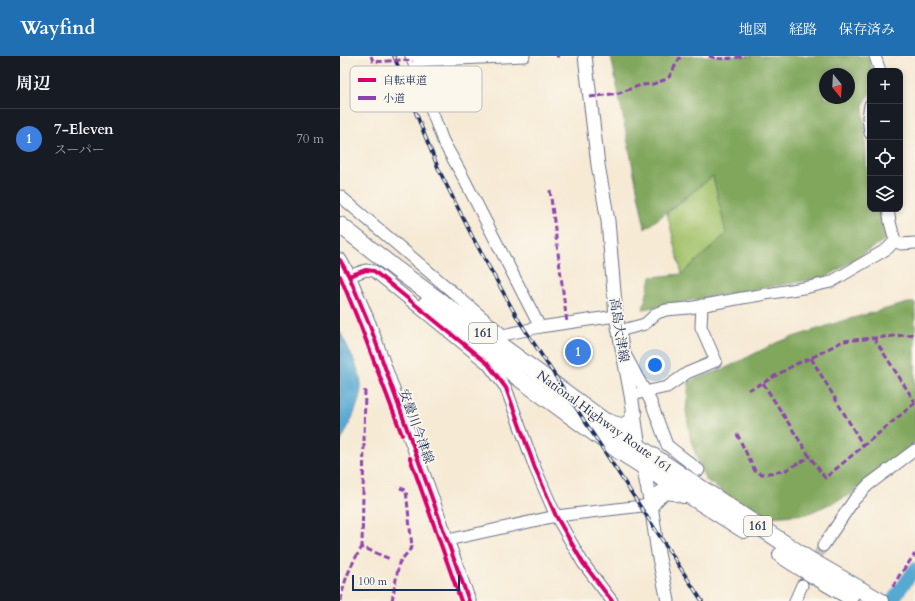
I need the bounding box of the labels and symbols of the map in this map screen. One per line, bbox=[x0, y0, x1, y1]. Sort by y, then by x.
legend bbox=[350, 66, 482, 112]
north arrow bbox=[819, 68, 855, 104]
text: 自転車道 bbox=[383, 73, 427, 88]
text: 小道 bbox=[383, 91, 405, 106]
street label: 高島大津線 bbox=[605, 297, 633, 364]
road number: 161 bbox=[469, 323, 497, 343]
pin: 1 bbox=[565, 337, 591, 367]
your location bbox=[645, 355, 665, 375]
street label: National Highway Route 161 bbox=[533, 367, 676, 477]
street label: 安曇川今津線 bbox=[394, 387, 438, 466]
road number: 161 bbox=[744, 516, 772, 536]
scale bar bbox=[352, 573, 460, 592]

